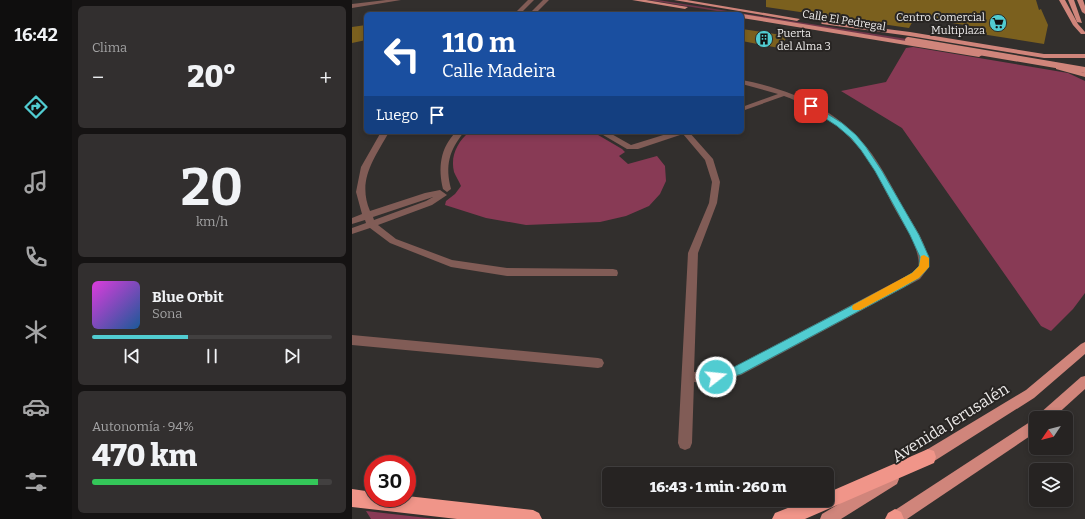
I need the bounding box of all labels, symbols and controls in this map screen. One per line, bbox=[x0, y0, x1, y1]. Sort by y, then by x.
street label: Calle El Pedregal bbox=[801, 7, 887, 34]
place label: Centro Comercial Multiplaza bbox=[896, 11, 985, 37]
supermarket icon: Centro Comercial Multiplaza bbox=[988, 13, 1008, 33]
text: 16:42 bbox=[14, 24, 58, 46]
text: 110 m bbox=[442, 26, 516, 59]
place label: Puerta del Alma 3 bbox=[777, 27, 831, 53]
icon: left bbox=[376, 28, 428, 80]
building icon: Puerta del Alma 3 bbox=[754, 29, 774, 49]
text: Clima bbox=[92, 40, 127, 55]
text: 20° bbox=[187, 59, 236, 95]
text: Calle Madeira bbox=[442, 60, 556, 82]
text: − bbox=[92, 64, 104, 91]
text: + bbox=[319, 64, 332, 91]
pin bbox=[794, 89, 828, 123]
icon: directions bbox=[22, 93, 50, 121]
icon: arrive bbox=[800, 95, 822, 117]
icon: arrive bbox=[426, 104, 448, 126]
text: Luego bbox=[376, 106, 418, 124]
text: 20 bbox=[181, 156, 243, 219]
icon: music bbox=[22, 168, 50, 196]
text: km/h bbox=[196, 214, 228, 229]
icon: phone bbox=[22, 243, 50, 271]
text: Blue Orbit bbox=[152, 288, 224, 306]
text: Sona bbox=[152, 306, 182, 321]
icon: climate bbox=[22, 318, 50, 346]
icon: previous bbox=[121, 345, 143, 367]
icon: pause bbox=[201, 345, 223, 367]
icon: next bbox=[281, 345, 303, 367]
position arrow bbox=[695, 356, 737, 398]
street label: Avenida Jerusalén bbox=[888, 379, 1012, 466]
icon: car bbox=[22, 393, 50, 421]
north arrow bbox=[1029, 411, 1073, 455]
map controls bbox=[1029, 411, 1073, 507]
text: Autonomía · 94% bbox=[92, 419, 194, 434]
text: 470 km bbox=[92, 438, 197, 474]
speed limit sign: 30 bbox=[364, 455, 416, 507]
button: layers bbox=[1029, 463, 1073, 507]
icon: filters bbox=[22, 468, 50, 496]
text: 16:43 · 1 min · 260 m bbox=[650, 478, 786, 496]

